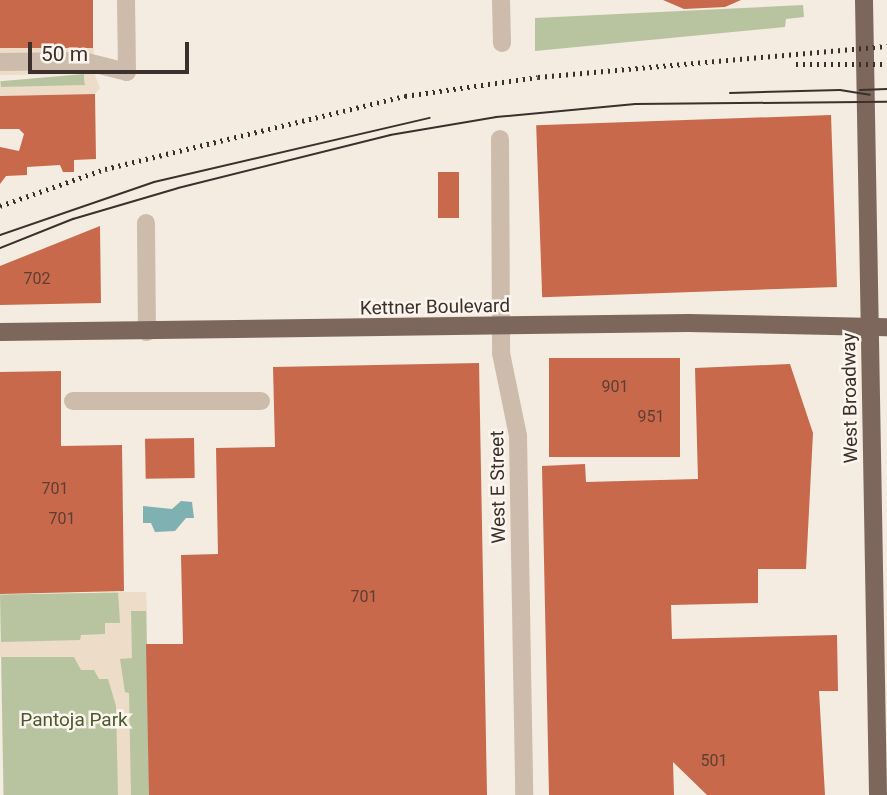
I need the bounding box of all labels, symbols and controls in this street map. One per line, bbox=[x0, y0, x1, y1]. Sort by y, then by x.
scale bar bbox=[32, 28, 192, 72]
text: 50 m bbox=[41, 42, 88, 66]
house number: 702 bbox=[24, 269, 50, 289]
street label: Kettner Boulevard bbox=[360, 294, 510, 320]
street label: West Broadway bbox=[837, 332, 863, 464]
house number: 901 bbox=[602, 377, 628, 397]
house number: 951 bbox=[638, 407, 664, 427]
street label: West E Street bbox=[486, 430, 510, 544]
house number: 701 bbox=[42, 479, 68, 499]
house number: 701 bbox=[49, 509, 75, 529]
house number: 701 bbox=[351, 587, 377, 607]
park label: Pantoja Park bbox=[20, 709, 128, 731]
house number: 501 bbox=[701, 751, 727, 771]

